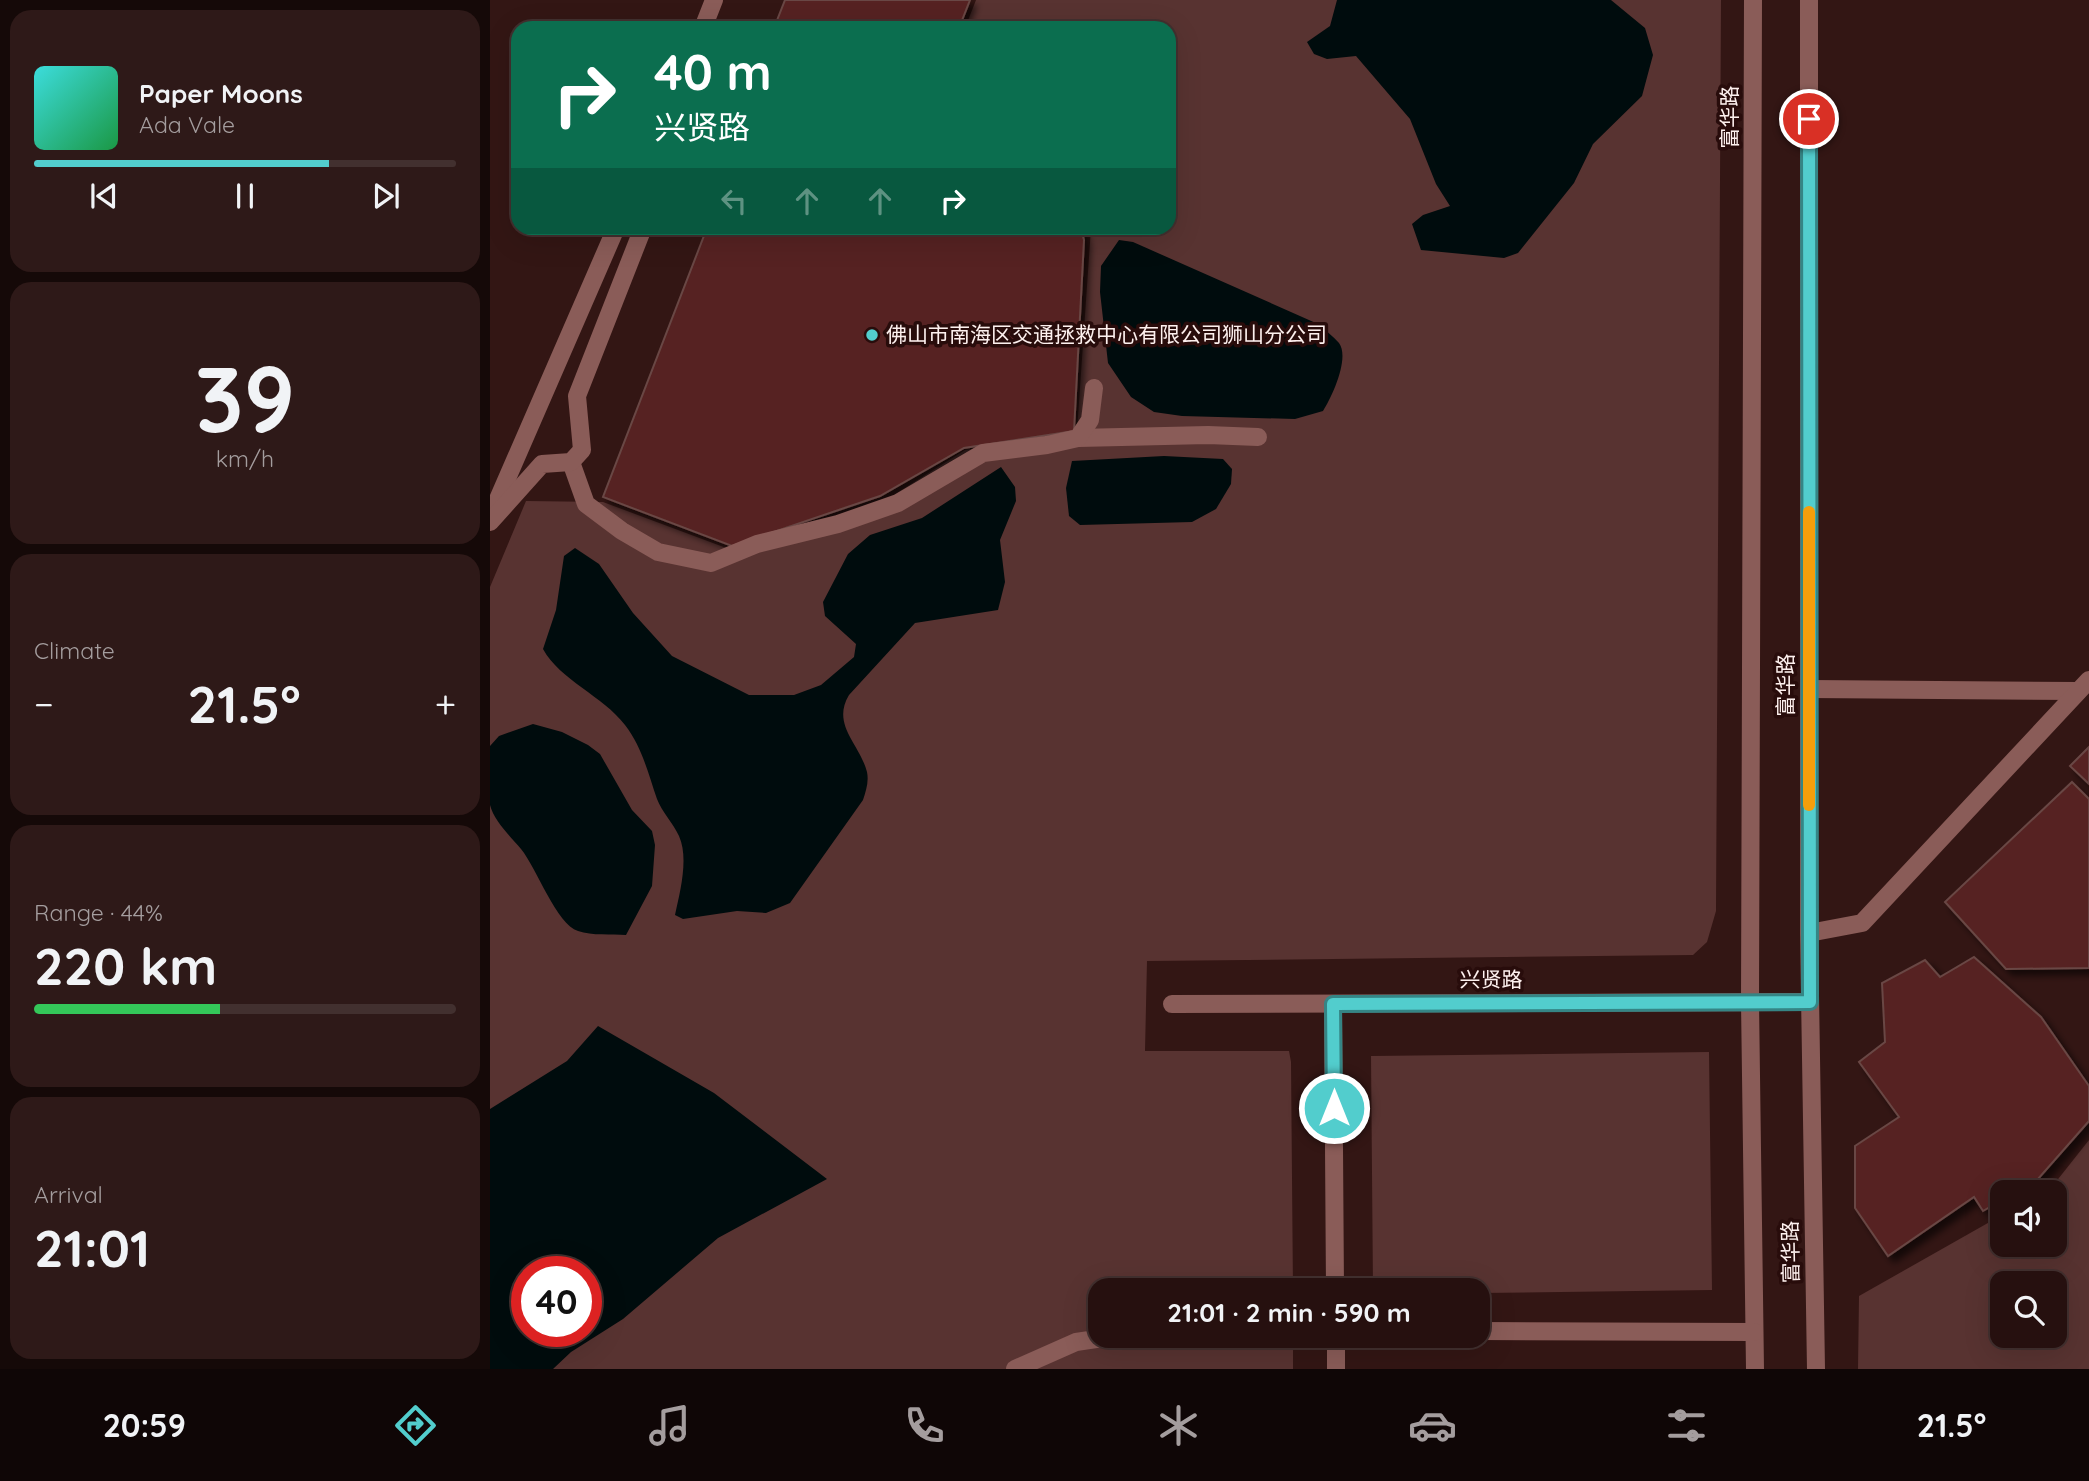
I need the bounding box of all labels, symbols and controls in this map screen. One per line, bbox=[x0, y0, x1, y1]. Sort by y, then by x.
text: 40 m bbox=[654, 41, 772, 102]
icon: right bbox=[539, 49, 630, 140]
text: Paper Moons bbox=[139, 77, 303, 110]
street label: 富华路 bbox=[1716, 86, 1742, 149]
pin bbox=[1779, 89, 1839, 149]
icon: arrive bbox=[1790, 100, 1828, 138]
text: 兴贤路 bbox=[654, 107, 750, 147]
text: Ada Vale bbox=[139, 110, 235, 139]
icon: previous bbox=[85, 177, 123, 215]
icon: pause bbox=[226, 177, 264, 215]
icon: next bbox=[367, 177, 405, 215]
icon: left bbox=[715, 182, 753, 220]
icon: ahead bbox=[788, 182, 826, 220]
icon: ahead bbox=[861, 182, 899, 220]
icon: right bbox=[934, 182, 972, 220]
place label: 佛山市南海区交通拯救中心有限公司狮山分公司 bbox=[886, 321, 1327, 347]
marker: 佛山市南海区交通拯救中心有限公司狮山分公司 bbox=[864, 327, 880, 343]
text: 39 bbox=[195, 341, 295, 455]
text: km/h bbox=[216, 444, 274, 473]
text: Climate bbox=[34, 636, 115, 665]
street label: 富华路 bbox=[1772, 654, 1798, 717]
text: 21.5° bbox=[188, 671, 301, 736]
text: − bbox=[34, 680, 54, 728]
text: + bbox=[435, 680, 456, 728]
text: Range · 44% bbox=[34, 898, 163, 927]
text: 220 km bbox=[34, 933, 217, 998]
street label: 兴贤路 bbox=[1460, 966, 1523, 992]
position arrow bbox=[1297, 1071, 1371, 1145]
text: Arrival bbox=[34, 1180, 103, 1209]
map controls bbox=[1990, 1180, 2067, 1348]
button: sound bbox=[1990, 1180, 2067, 1257]
text: 21:01 bbox=[34, 1215, 150, 1280]
street label: 富华路 bbox=[1776, 1220, 1804, 1284]
speed limit sign: 40 bbox=[511, 1256, 602, 1347]
button: search bbox=[1990, 1271, 2067, 1348]
text: 21:01 · 2 min · 590 m bbox=[1167, 1296, 1411, 1329]
icon: directions bbox=[391, 1401, 440, 1450]
icon: music bbox=[645, 1401, 694, 1450]
icon: phone bbox=[900, 1401, 949, 1450]
icon: climate bbox=[1154, 1401, 1203, 1450]
icon: car bbox=[1408, 1401, 1457, 1450]
icon: filters bbox=[1662, 1401, 1711, 1450]
text: 20:59 bbox=[103, 1405, 186, 1445]
text: 21.5° bbox=[1917, 1405, 1986, 1445]

